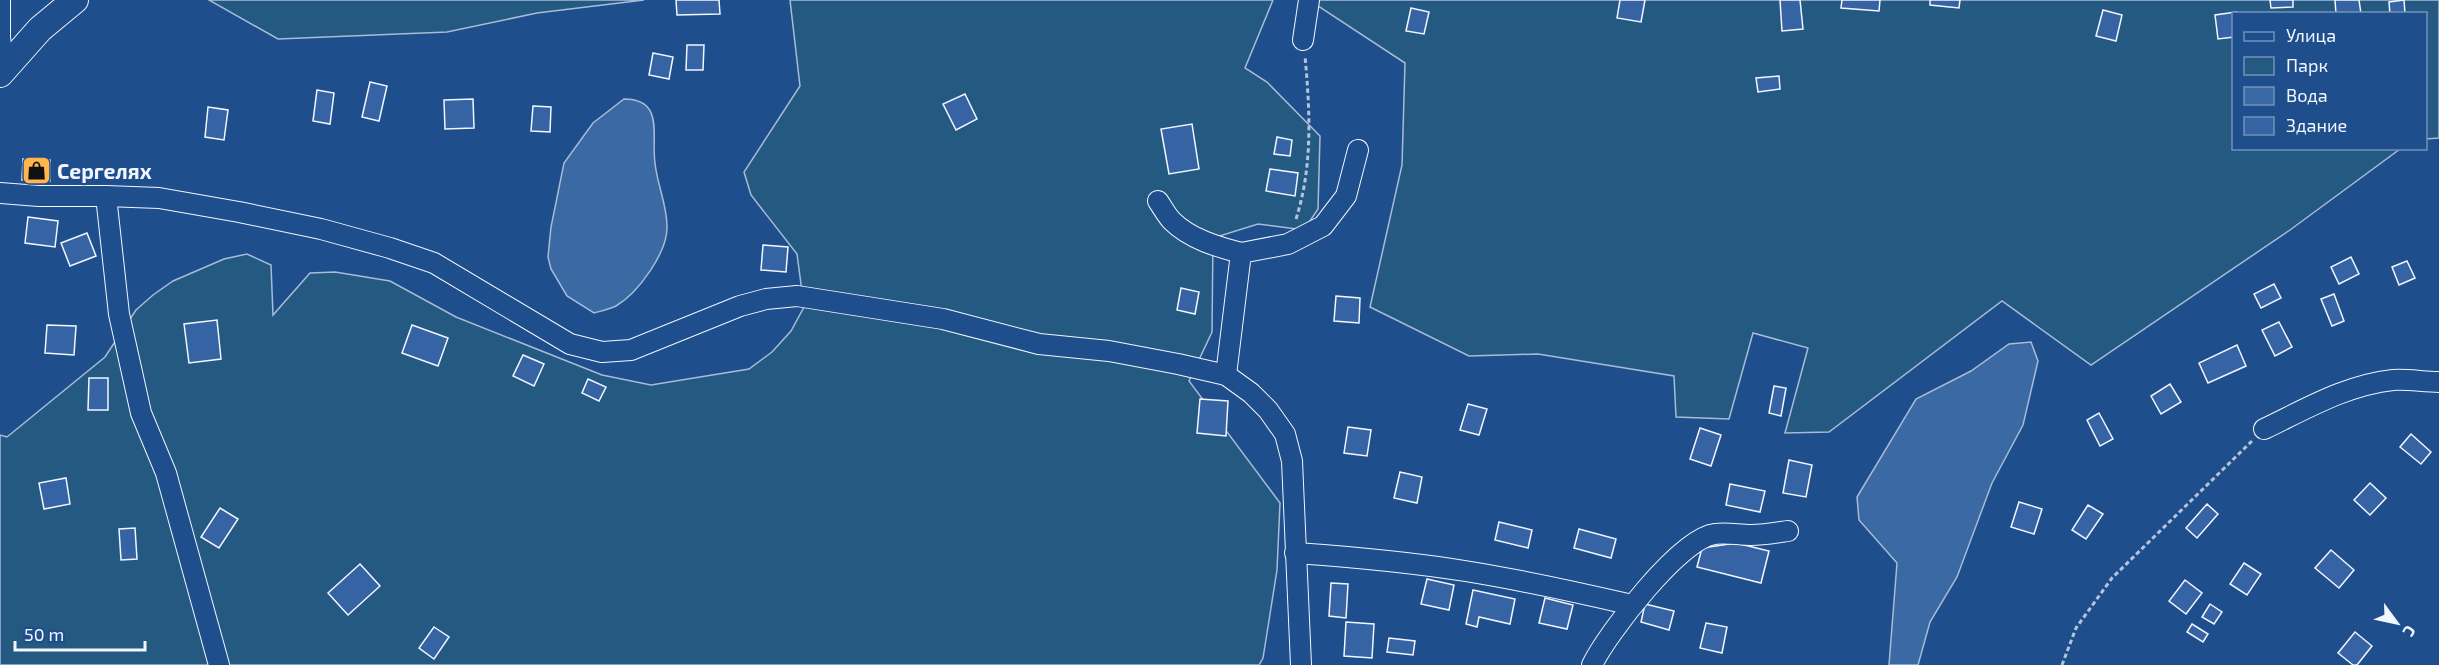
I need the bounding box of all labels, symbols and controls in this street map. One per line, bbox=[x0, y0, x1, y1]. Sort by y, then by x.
legend bbox=[2232, 12, 2427, 150]
text: Улица bbox=[2286, 24, 2336, 46]
text: Парк bbox=[2286, 54, 2328, 76]
text: Вода bbox=[2286, 84, 2328, 106]
text: Здание bbox=[2286, 114, 2347, 136]
shop icon: Сергелях bbox=[20, 154, 52, 186]
place label: Сергелях bbox=[57, 158, 152, 183]
north arrow bbox=[2367, 593, 2427, 653]
scale bar bbox=[15, 614, 146, 652]
text: С bbox=[2399, 622, 2421, 641]
text: 50 m bbox=[24, 623, 64, 645]

